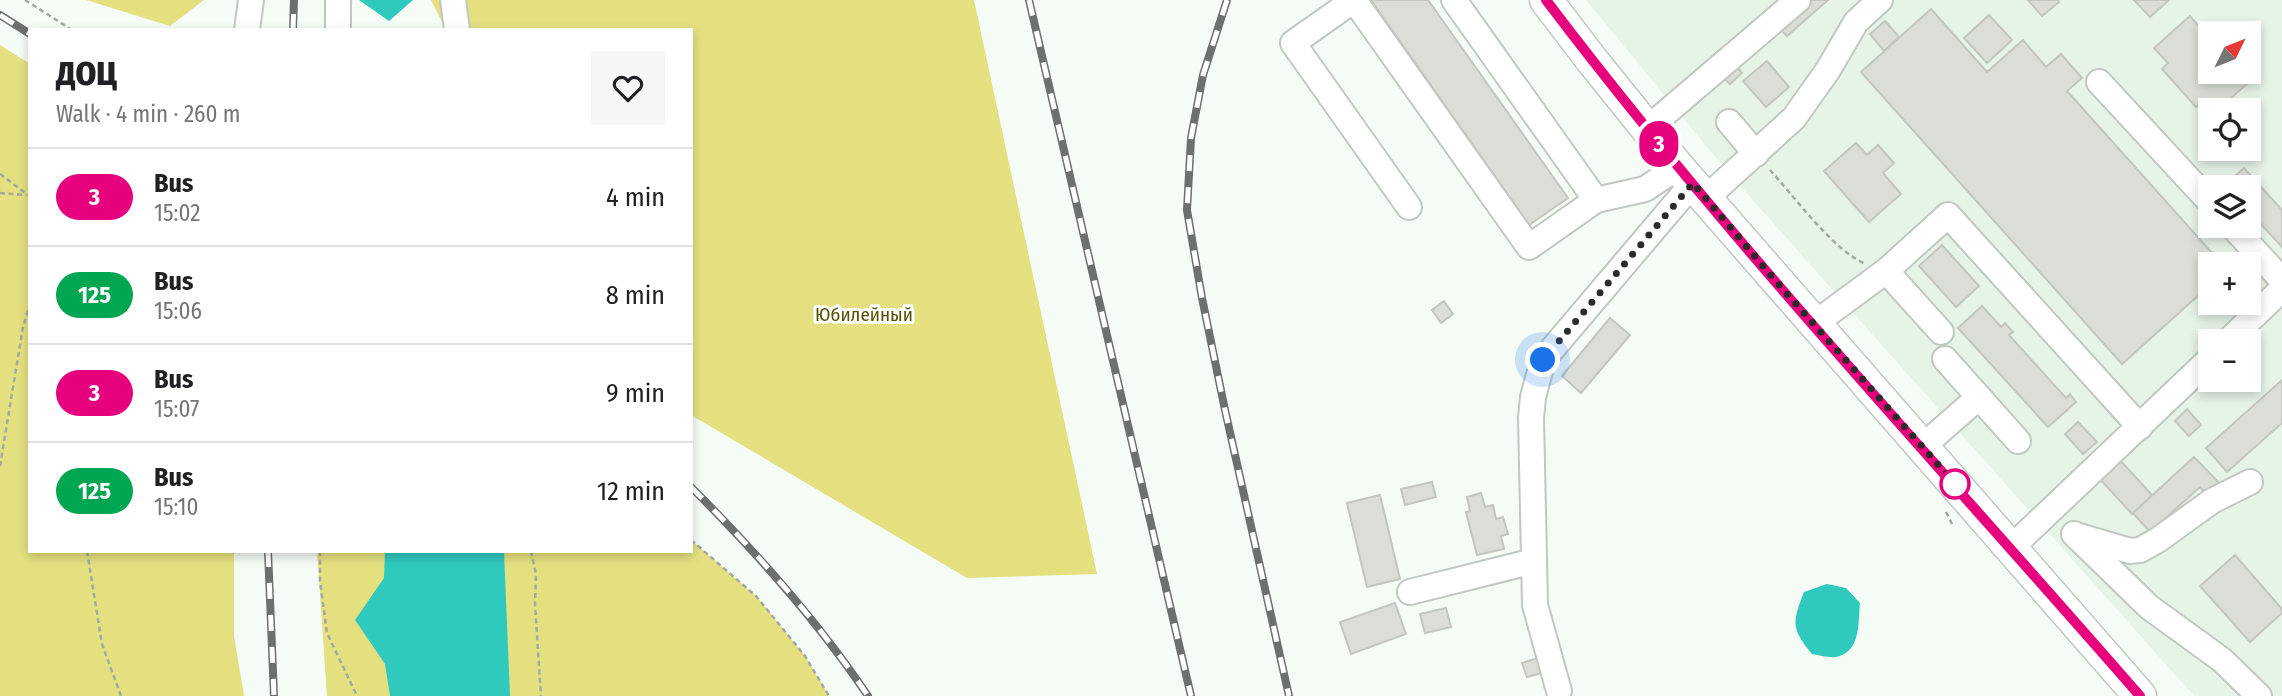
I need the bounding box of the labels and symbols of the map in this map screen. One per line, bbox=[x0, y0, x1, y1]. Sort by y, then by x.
north arrow bbox=[2198, 21, 2261, 84]
line badge: 3 bbox=[1636, 121, 1682, 167]
park label: Юбилейный bbox=[815, 303, 913, 326]
your location bbox=[1525, 342, 1560, 377]
unlabelled marker bbox=[1940, 469, 1970, 499]

